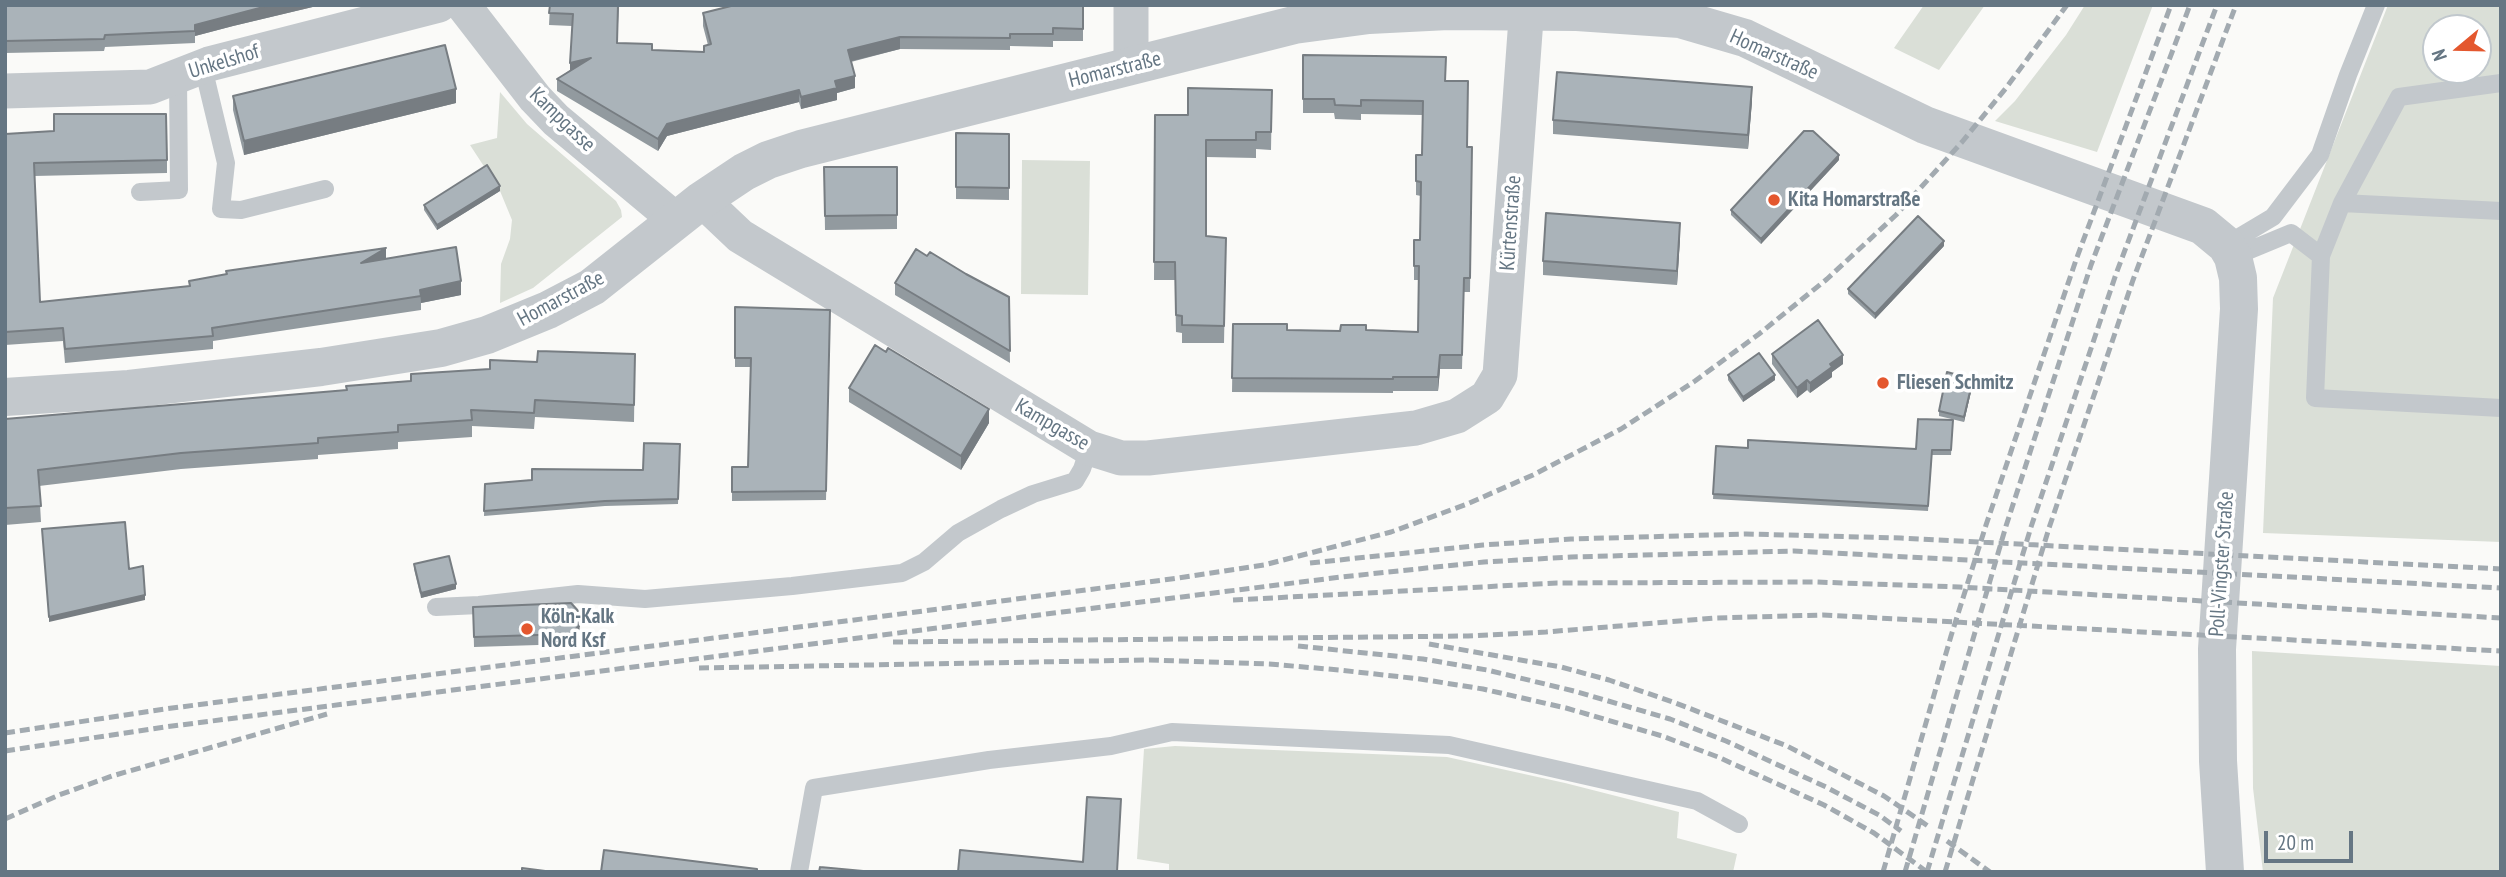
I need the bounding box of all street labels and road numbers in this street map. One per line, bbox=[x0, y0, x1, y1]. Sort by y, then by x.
street label: Homarstraße bbox=[1726, 24, 1822, 86]
street label: Unkelshof bbox=[186, 39, 262, 85]
street label: Homarstraße bbox=[1066, 46, 1164, 94]
street label: Kampgasse bbox=[524, 83, 600, 157]
street label: Kürtenstraße bbox=[1495, 175, 1527, 271]
street label: Homarstraße bbox=[514, 266, 608, 332]
street label: Kampgasse bbox=[1010, 394, 1094, 456]
street label: Poll-Vingster Straße bbox=[2204, 490, 2240, 638]

